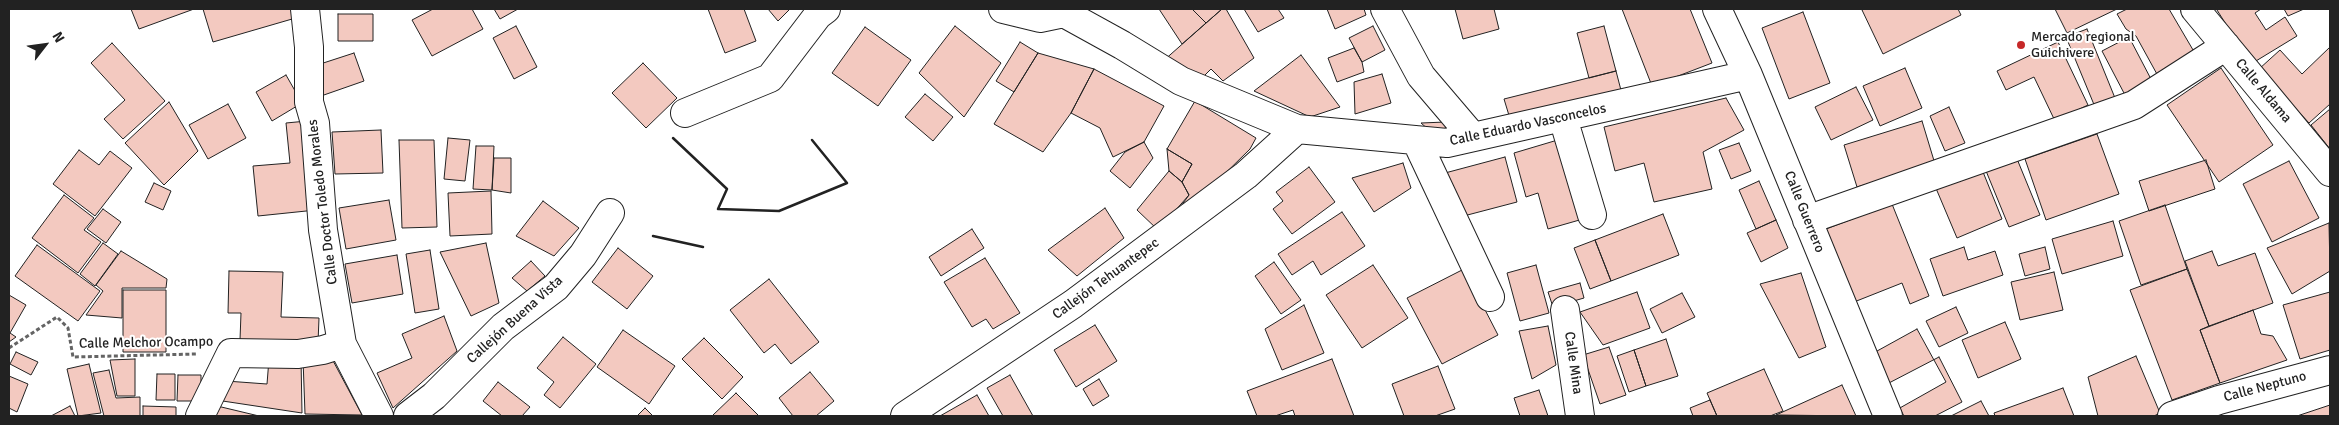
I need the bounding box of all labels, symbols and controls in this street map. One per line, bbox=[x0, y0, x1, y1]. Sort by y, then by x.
north arrow bbox=[20, 20, 70, 70]
text: N bbox=[49, 29, 68, 46]
place label: Mercado regional Guichivere bbox=[2031, 29, 2135, 62]
marker: Mercado regional Guichivere bbox=[2015, 39, 2027, 51]
street label: Calle Aldama bbox=[2231, 55, 2295, 127]
street label: Calle Eduardo Vasconcelos bbox=[1448, 100, 1608, 150]
street label: Calle Doctor Toledo Morales bbox=[305, 118, 341, 286]
street label: Calle Guerrero bbox=[1780, 169, 1828, 255]
street label: Callejón Tehuantepec bbox=[1049, 235, 1163, 323]
street label: Callejón Buena Vista bbox=[464, 273, 566, 367]
street label: Calle Mina bbox=[1560, 330, 1586, 396]
street label: Calle Melchor Ocampo bbox=[79, 333, 213, 353]
street label: Calle Neptuno bbox=[2222, 368, 2308, 406]

